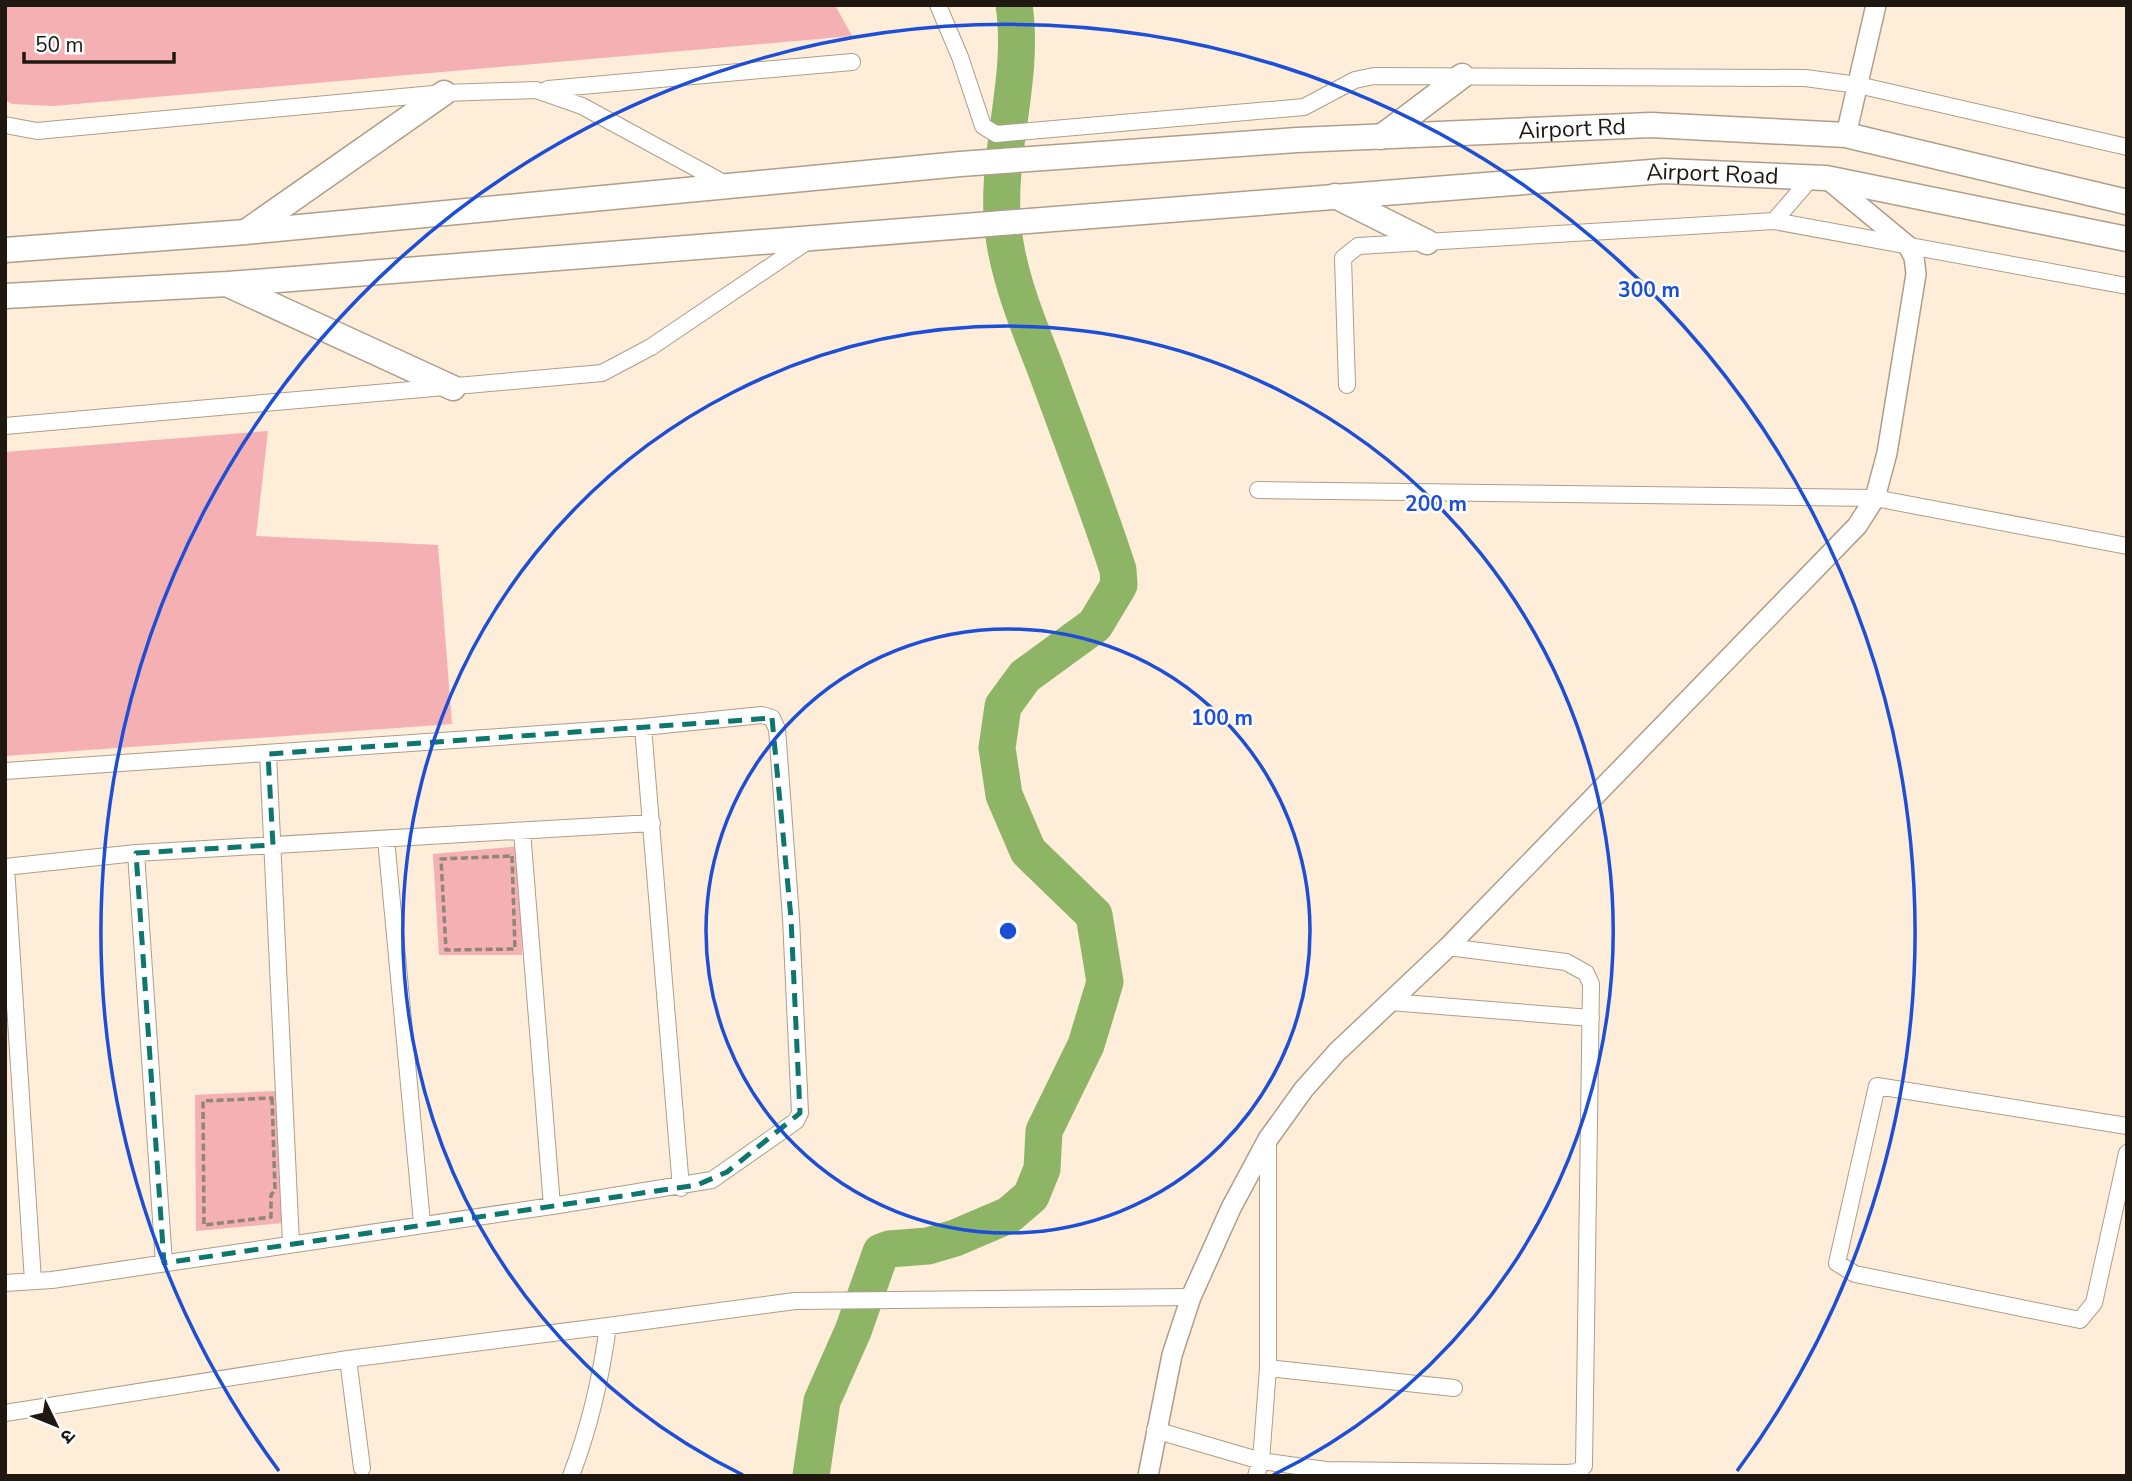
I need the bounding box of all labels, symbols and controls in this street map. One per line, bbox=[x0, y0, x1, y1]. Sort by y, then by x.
scale bar bbox=[24, 21, 175, 65]
text: 50 m bbox=[35, 31, 84, 59]
street label: Airport Rd bbox=[1517, 111, 1627, 146]
street label: Airport Road bbox=[1645, 155, 1779, 191]
text: 300 m bbox=[1618, 276, 1680, 304]
text: 200 m bbox=[1405, 490, 1467, 518]
text: 100 m bbox=[1191, 704, 1253, 732]
centre of rings bbox=[996, 919, 1020, 943]
north arrow bbox=[21, 1390, 91, 1460]
text: उ bbox=[54, 1423, 81, 1449]

